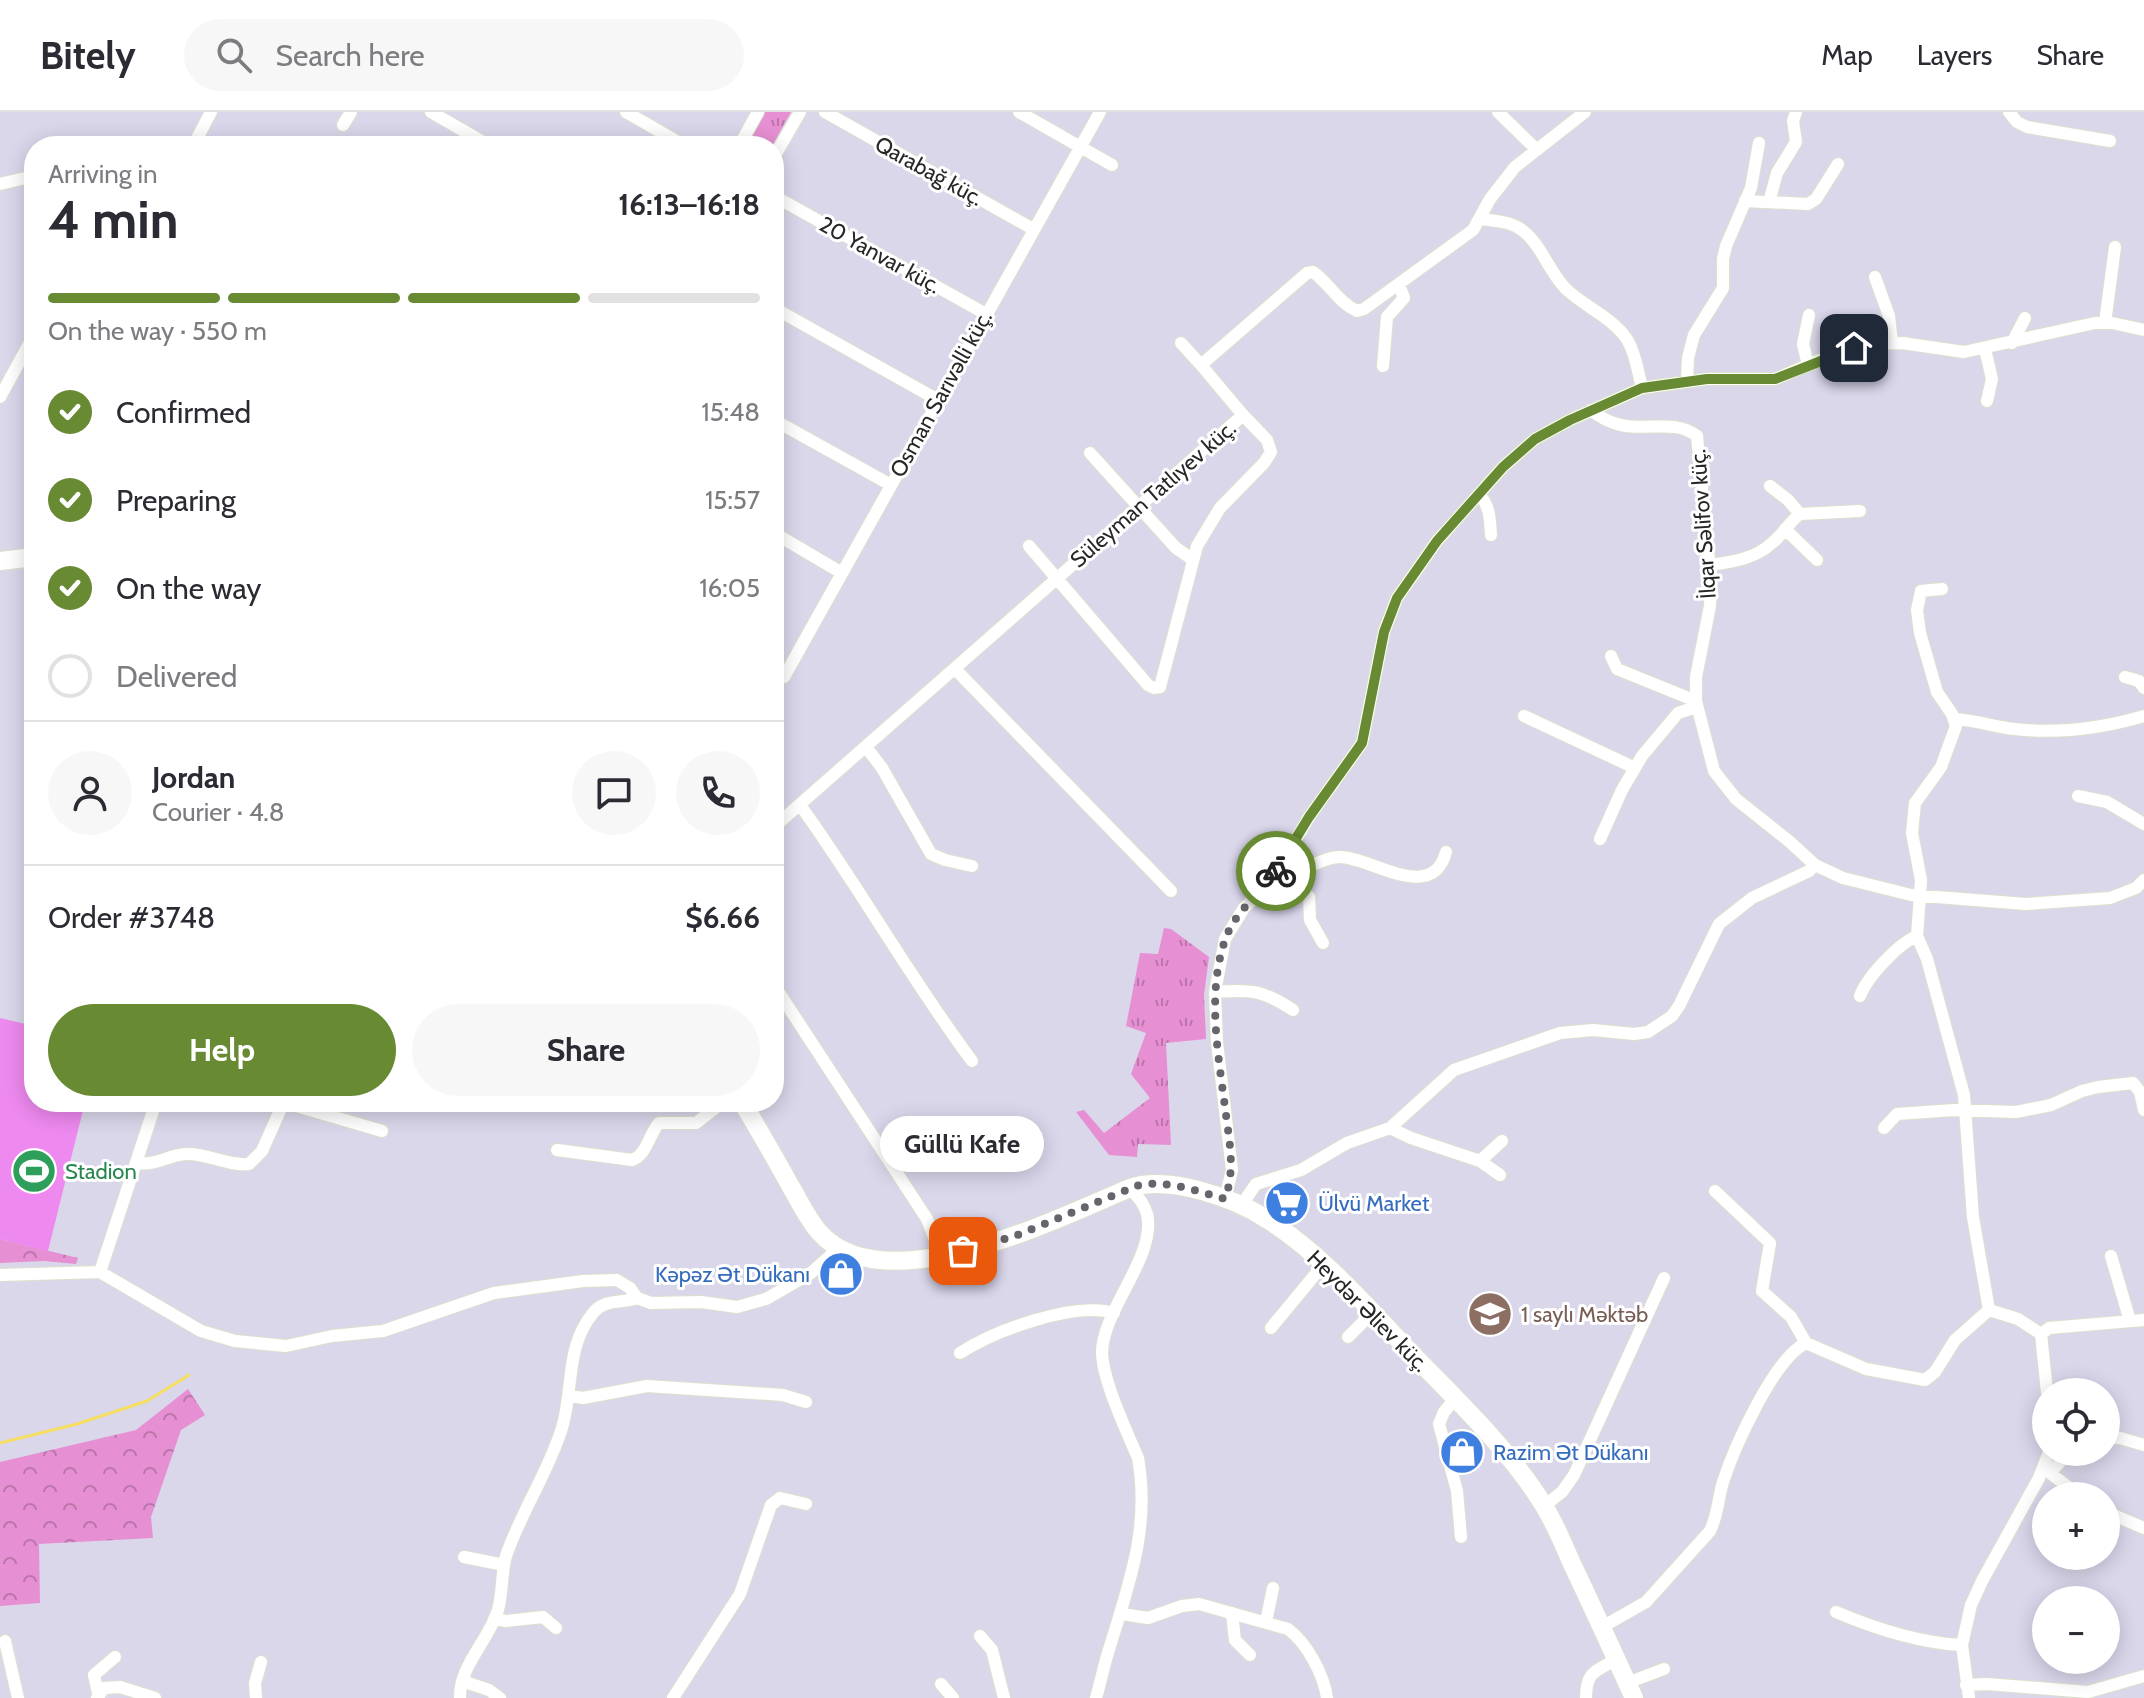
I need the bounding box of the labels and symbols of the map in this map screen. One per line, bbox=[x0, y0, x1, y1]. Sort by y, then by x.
street label: Qarabağ küç. bbox=[870, 130, 988, 212]
street label: 20 Yanvar küç. bbox=[815, 211, 945, 299]
street label: Osman Sarıvəlli küç. bbox=[884, 306, 998, 482]
pin bbox=[1820, 314, 1888, 382]
street label: Süleyman Tatlıyev küç. bbox=[1065, 415, 1241, 573]
street label: İlqar Səlifov küç. bbox=[1684, 448, 1722, 600]
courier bbox=[1236, 831, 1316, 911]
callout: Güllü Kafe bbox=[881, 1115, 1045, 1171]
sports icon: Stadion bbox=[10, 1147, 58, 1195]
place label: Stadion bbox=[65, 1158, 137, 1185]
supermarket icon: Ülvü Market bbox=[1263, 1179, 1311, 1227]
place label: Ülvü Market bbox=[1318, 1190, 1430, 1217]
pin bbox=[929, 1217, 997, 1285]
street label: Heydər Əliev küç. bbox=[1302, 1245, 1434, 1377]
shop icon: Kəpəz Ət Dükanı bbox=[817, 1250, 865, 1298]
place label: Kəpəz Ət Dükanı bbox=[655, 1261, 810, 1288]
school or university icon: 1 saylı Məktəb bbox=[1466, 1290, 1514, 1338]
place label: 1 saylı Məktəb bbox=[1521, 1301, 1648, 1328]
shop icon: Razim Ət Dükanı bbox=[1438, 1428, 1486, 1476]
place label: Razim Ət Dükanı bbox=[1493, 1439, 1648, 1466]

